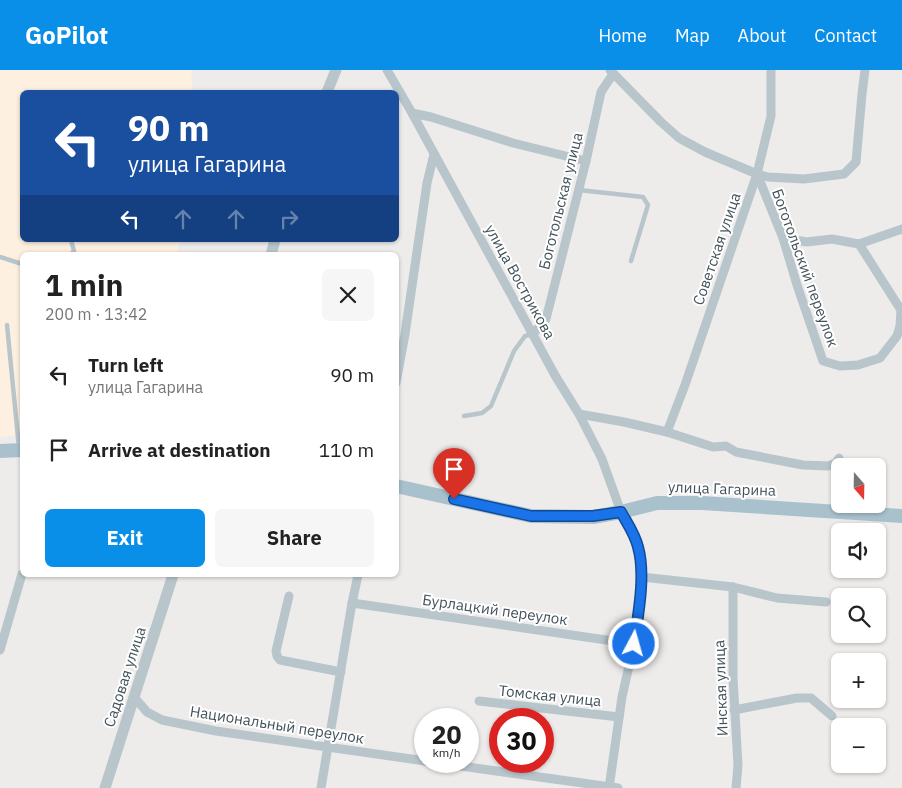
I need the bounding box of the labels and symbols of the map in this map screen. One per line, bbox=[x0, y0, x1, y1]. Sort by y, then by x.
street label: Боготольская улица bbox=[534, 130, 587, 271]
street label: Боготольский переулок bbox=[768, 186, 843, 350]
street label: Советская улица bbox=[688, 190, 745, 308]
street label: улица Вострикова bbox=[481, 221, 560, 342]
pin bbox=[433, 448, 475, 499]
north arrow bbox=[831, 458, 886, 512]
street label: улица Гагарина bbox=[668, 477, 776, 500]
street label: Бурлацкий переулок bbox=[421, 590, 569, 629]
position arrow bbox=[607, 617, 659, 669]
street label: Садовая улица bbox=[99, 624, 150, 729]
street label: Инская улица bbox=[709, 640, 732, 736]
street label: Томская улица bbox=[498, 681, 602, 710]
street label: Национальный переулок bbox=[189, 701, 366, 748]
speed limit sign: 30 bbox=[489, 708, 554, 773]

